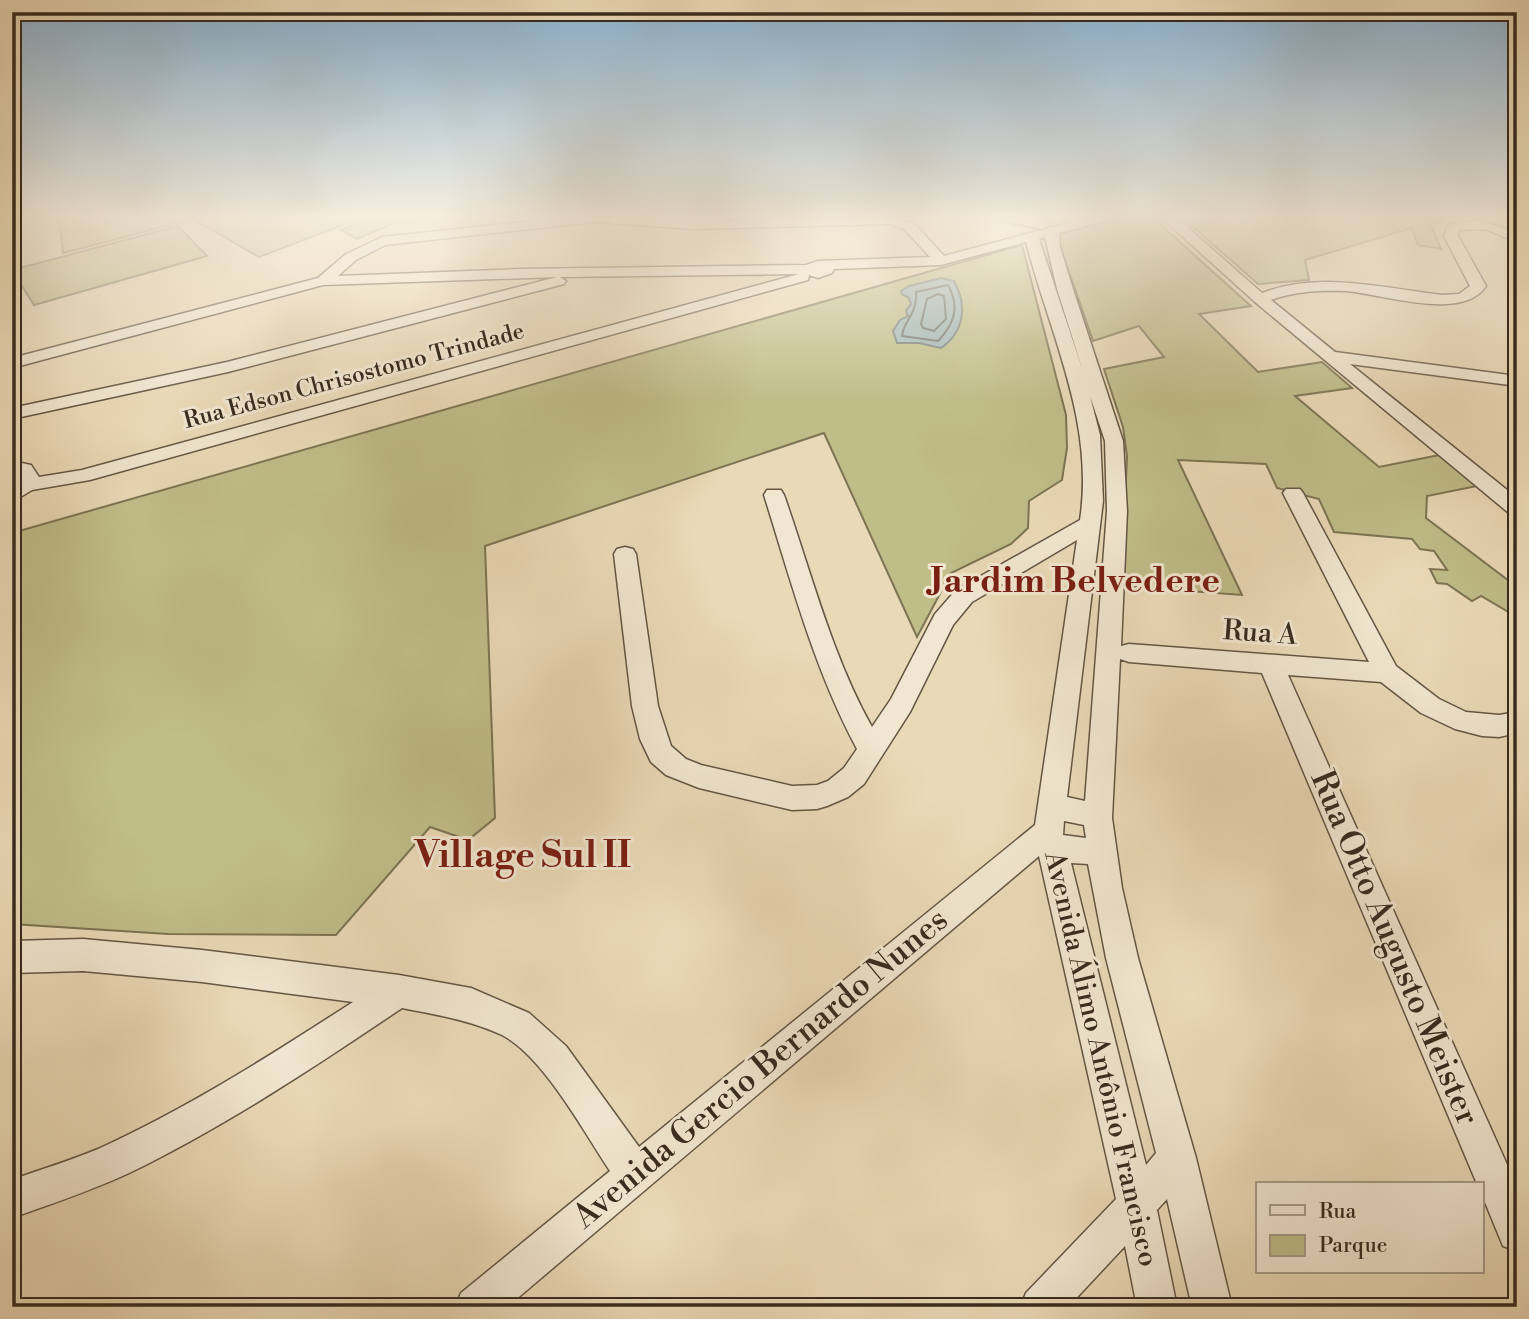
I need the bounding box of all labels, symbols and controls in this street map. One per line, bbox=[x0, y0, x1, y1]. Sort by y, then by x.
street label: Rua Edson Chrisostomo Trindade bbox=[181, 317, 527, 435]
district label: Jardim Belvedere bbox=[925, 560, 1220, 603]
street label: Rua A bbox=[1222, 613, 1299, 653]
street label: Rua Otto Augusto Meister bbox=[1301, 764, 1487, 1132]
district label: Village Sul II bbox=[414, 833, 631, 879]
street label: Avenida Álimo Antônio Francisco bbox=[1036, 847, 1168, 1270]
street label: Avenida Gercio Bernardo Nunes bbox=[564, 900, 957, 1239]
legend bbox=[1256, 1182, 1484, 1274]
text: Rua bbox=[1319, 1199, 1356, 1225]
text: Parque bbox=[1319, 1233, 1387, 1259]

